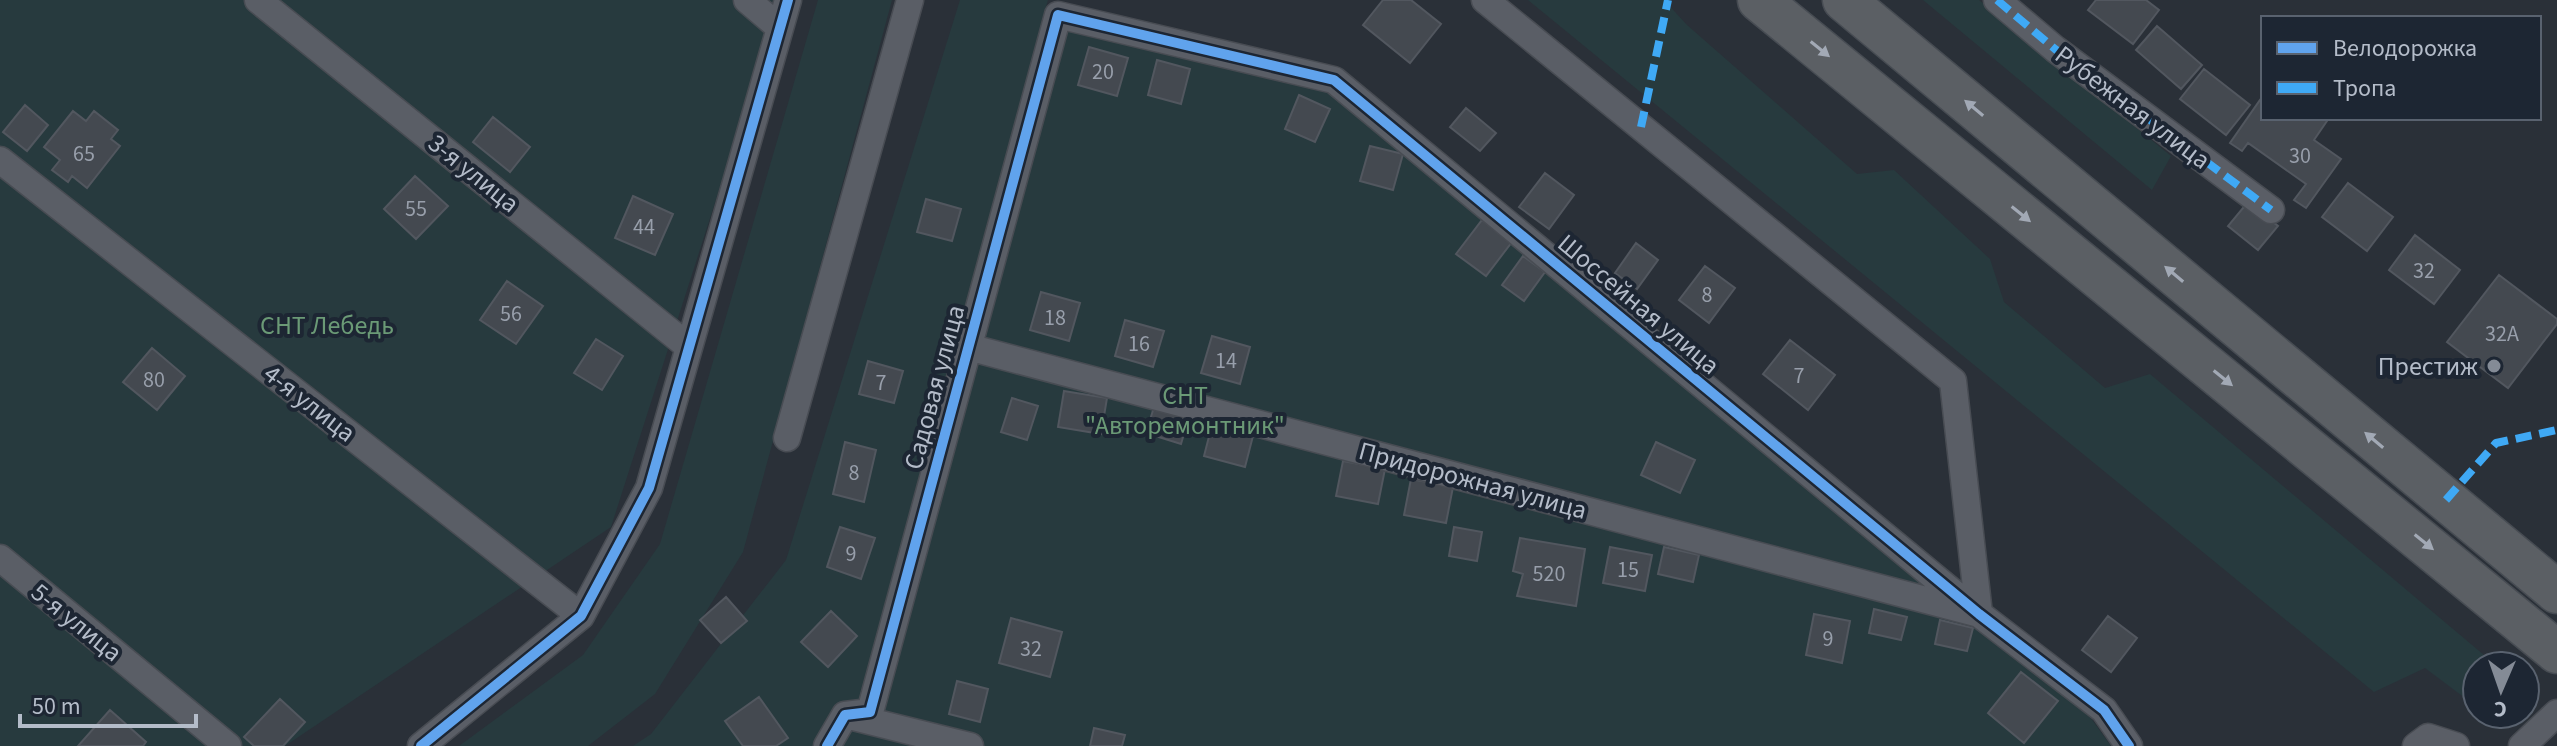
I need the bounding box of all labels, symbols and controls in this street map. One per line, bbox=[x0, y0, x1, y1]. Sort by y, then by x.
legend bbox=[2261, 16, 2541, 120]
text: Велодорожка bbox=[2333, 31, 2477, 66]
street label: Рубежная улица bbox=[2047, 37, 2218, 178]
one-way arrow bbox=[1809, 40, 1829, 57]
house number: 20 bbox=[1092, 56, 1114, 88]
text: Тропа bbox=[2333, 71, 2396, 106]
one-way arrow bbox=[1964, 100, 1984, 117]
street label: 3-я улица bbox=[420, 125, 527, 222]
house number: 65 bbox=[73, 138, 95, 170]
house number: 30 bbox=[2289, 140, 2311, 172]
house number: 55 bbox=[405, 193, 427, 225]
one-way arrow bbox=[2011, 205, 2031, 222]
house number: 44 bbox=[633, 211, 655, 243]
street label: Шоссейная улица bbox=[1550, 225, 1728, 383]
house number: 32 bbox=[2413, 255, 2435, 287]
one-way arrow bbox=[2164, 266, 2184, 283]
house number: 8 bbox=[1702, 279, 1713, 311]
house number: 56 bbox=[500, 298, 522, 330]
street label: Садовая улица bbox=[895, 301, 974, 474]
house number: 18 bbox=[1044, 302, 1066, 334]
park label: СНТ Лебедь bbox=[260, 307, 394, 344]
house number: 32А bbox=[2485, 318, 2519, 350]
house number: 16 bbox=[1128, 328, 1150, 360]
house number: 14 bbox=[1215, 345, 1237, 377]
place label: Престиж bbox=[2378, 348, 2478, 385]
street label: 4-я улица bbox=[256, 356, 363, 451]
marker: Престиж bbox=[2485, 357, 2503, 375]
house number: 7 bbox=[1794, 360, 1805, 392]
house number: 80 bbox=[143, 364, 165, 396]
house number: 7 bbox=[876, 367, 887, 399]
one-way arrow bbox=[2212, 369, 2232, 386]
park label: СНТ "Авторемонтник" bbox=[1085, 377, 1285, 444]
street label: Придорожная улица bbox=[1355, 432, 1591, 529]
one-way arrow bbox=[2364, 432, 2384, 449]
house number: 8 bbox=[849, 457, 860, 489]
one-way arrow bbox=[2414, 534, 2434, 550]
house number: 9 bbox=[846, 538, 856, 570]
house number: 15 bbox=[1617, 554, 1639, 586]
house number: 520 bbox=[1533, 558, 1565, 590]
street label: 5-я улица bbox=[23, 574, 130, 671]
house number: 9 bbox=[1823, 623, 1833, 655]
house number: 32 bbox=[1020, 633, 1042, 665]
north arrow bbox=[2461, 650, 2541, 730]
scale bar bbox=[20, 678, 196, 728]
text: 50 m bbox=[32, 689, 81, 724]
text: С bbox=[2493, 693, 2507, 725]

